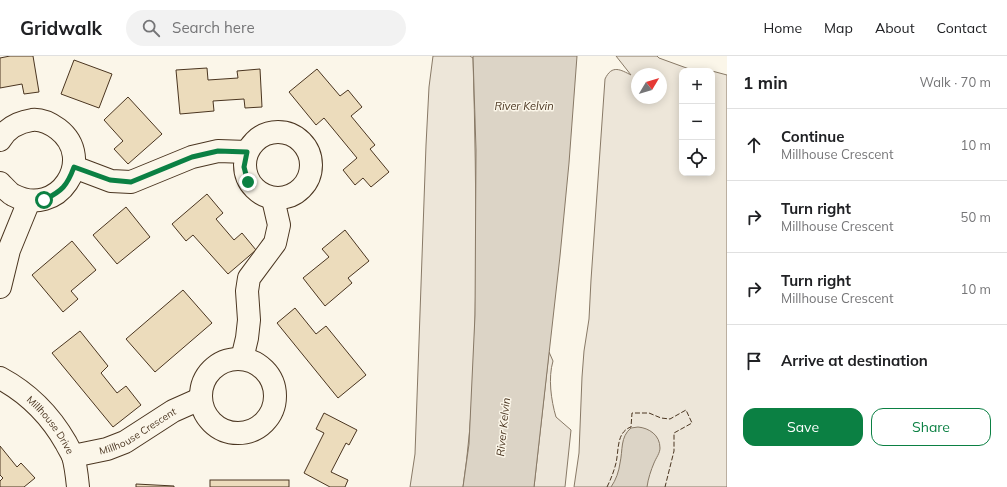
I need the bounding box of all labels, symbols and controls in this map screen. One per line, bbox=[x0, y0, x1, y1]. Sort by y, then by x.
search box bbox=[126, 10, 406, 46]
text: Gridwalk bbox=[20, 16, 102, 40]
icon: search bbox=[140, 17, 162, 39]
text: Search here bbox=[172, 18, 255, 37]
text: Home bbox=[763, 19, 802, 37]
text: Map bbox=[824, 19, 853, 37]
text: About bbox=[875, 19, 915, 37]
text: Contact bbox=[937, 19, 987, 37]
north arrow bbox=[631, 68, 667, 104]
map controls bbox=[679, 68, 715, 176]
button: + bbox=[679, 68, 715, 104]
text: 1 min bbox=[743, 72, 788, 93]
text: Walk · 70 m bbox=[920, 74, 991, 90]
water label: River Kelvin bbox=[494, 99, 554, 113]
button: − bbox=[679, 104, 715, 140]
text: Continue bbox=[781, 127, 844, 146]
icon: ahead bbox=[743, 134, 765, 156]
text: 10 m bbox=[961, 137, 991, 153]
button: locate bbox=[679, 140, 715, 176]
text: Millhouse Crescent bbox=[781, 146, 893, 162]
route end bbox=[239, 173, 257, 191]
route start bbox=[35, 191, 53, 209]
text: Turn right bbox=[781, 199, 851, 218]
icon: right bbox=[743, 206, 765, 228]
text: 50 m bbox=[961, 209, 991, 225]
text: Millhouse Crescent bbox=[781, 218, 893, 234]
text: Turn right bbox=[781, 271, 851, 290]
icon: right bbox=[743, 278, 765, 300]
text: 10 m bbox=[961, 281, 991, 297]
text: Millhouse Crescent bbox=[781, 290, 893, 306]
icon: arrive bbox=[743, 350, 765, 372]
text: Arrive at destination bbox=[781, 351, 928, 370]
street label: Millhouse Drive bbox=[24, 393, 77, 456]
water label: River Kelvin bbox=[493, 397, 513, 457]
street label: Millhouse Crescent bbox=[98, 404, 178, 457]
button: Save bbox=[743, 408, 863, 446]
button: Share bbox=[871, 408, 991, 446]

